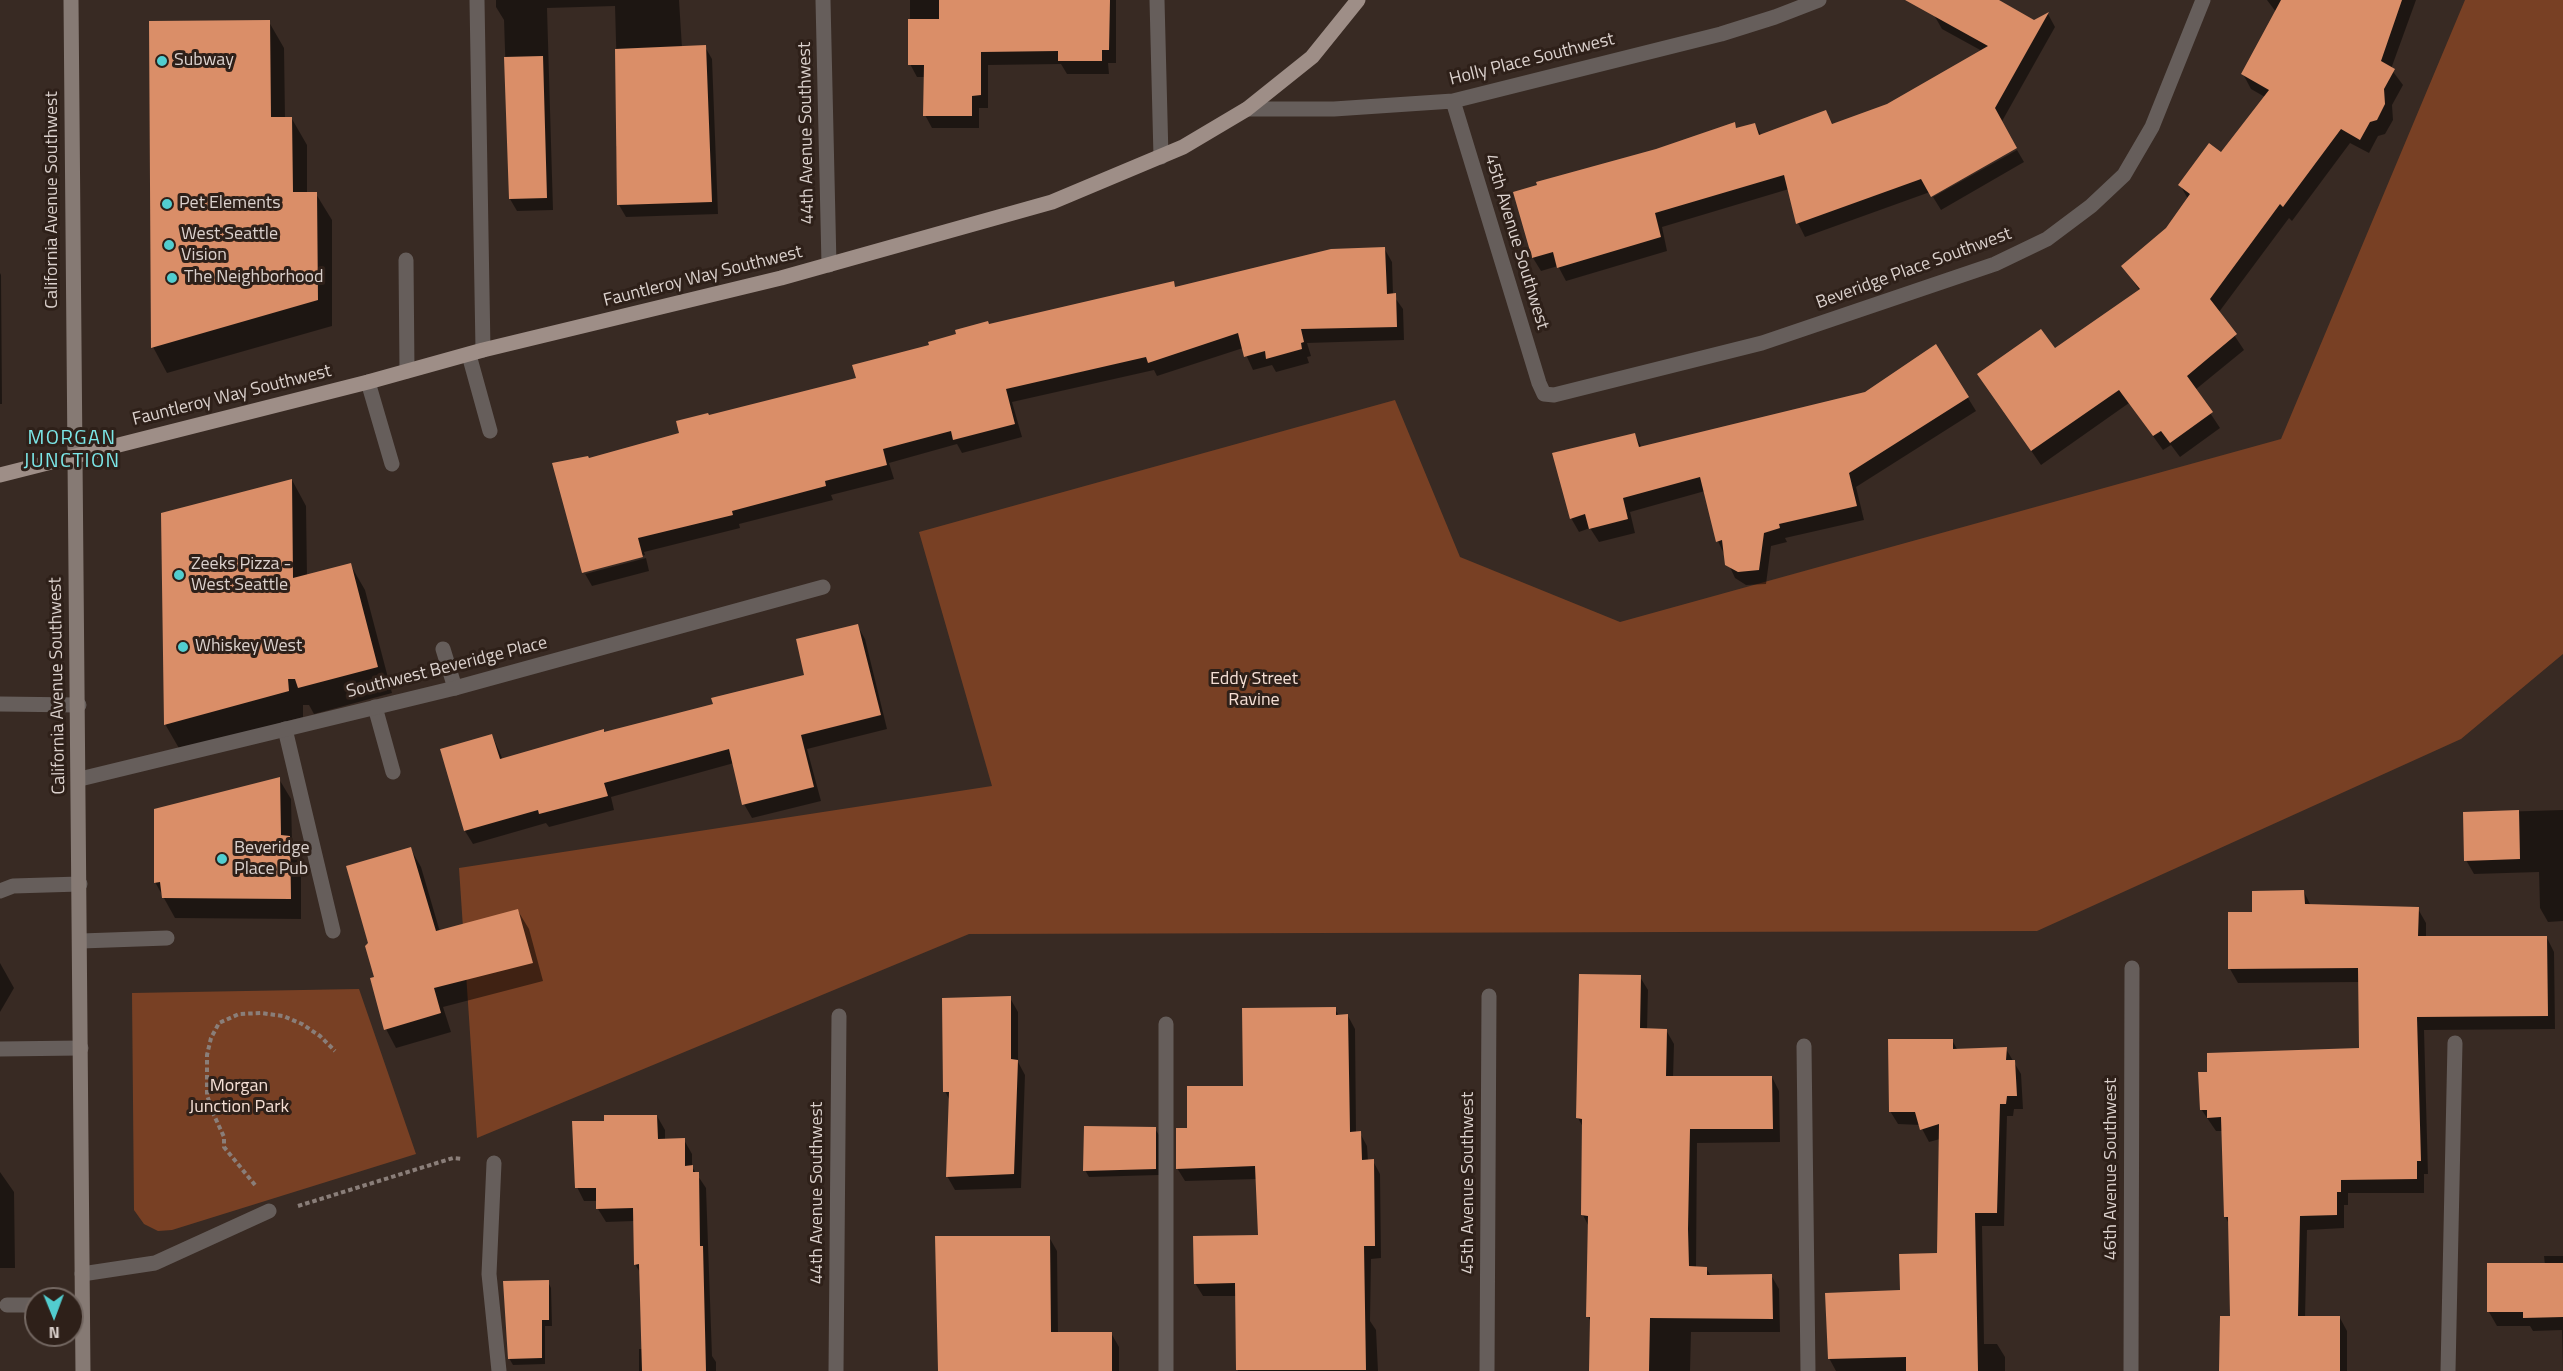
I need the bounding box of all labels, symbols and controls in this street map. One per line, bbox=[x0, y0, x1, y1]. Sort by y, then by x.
street label: Holly Place Southwest bbox=[1447, 29, 1617, 91]
street label: 44th Avenue Southwest bbox=[795, 42, 819, 224]
place label: Subway bbox=[174, 50, 234, 72]
marker: Subway bbox=[155, 54, 169, 68]
street label: California Avenue Southwest bbox=[42, 91, 64, 309]
street label: 45th Avenue Southwest bbox=[1479, 152, 1553, 332]
place label: Pet Elements bbox=[179, 193, 281, 215]
marker: Pet Elements bbox=[160, 197, 174, 211]
place label: West Seattle Vision bbox=[181, 224, 278, 266]
street label: Beveridge Place Southwest bbox=[1813, 224, 2015, 314]
marker: West Seattle Vision bbox=[162, 238, 176, 252]
street label: Fauntleroy Way Southwest bbox=[601, 242, 805, 312]
place label: The Neighborhood bbox=[184, 267, 324, 289]
marker: The Neighborhood bbox=[165, 271, 179, 285]
street label: Fauntleroy Way Southwest bbox=[130, 361, 334, 431]
district label: MORGAN JUNCTION bbox=[23, 427, 121, 474]
place label: Zeeks Pizza - West Seattle bbox=[191, 554, 291, 596]
marker: Zeeks Pizza - West Seattle bbox=[172, 568, 186, 582]
street label: California Avenue Southwest bbox=[45, 577, 71, 795]
street label: Southwest Beveridge Place bbox=[344, 633, 550, 703]
place label: Whiskey West bbox=[195, 636, 302, 658]
marker: Whiskey West bbox=[176, 640, 190, 654]
park label: Eddy Street Ravine bbox=[1210, 669, 1298, 712]
place label: Beveridge Place Pub bbox=[234, 838, 310, 880]
marker: Beveridge Place Pub bbox=[215, 852, 229, 866]
park label: Morgan Junction Park bbox=[189, 1076, 289, 1118]
street label: 46th Avenue Southwest bbox=[2101, 1078, 2123, 1260]
street label: 45th Avenue Southwest bbox=[1458, 1092, 1480, 1274]
street label: 44th Avenue Southwest bbox=[807, 1102, 829, 1284]
north arrow bbox=[24, 1287, 84, 1347]
text: N bbox=[49, 1321, 60, 1345]

